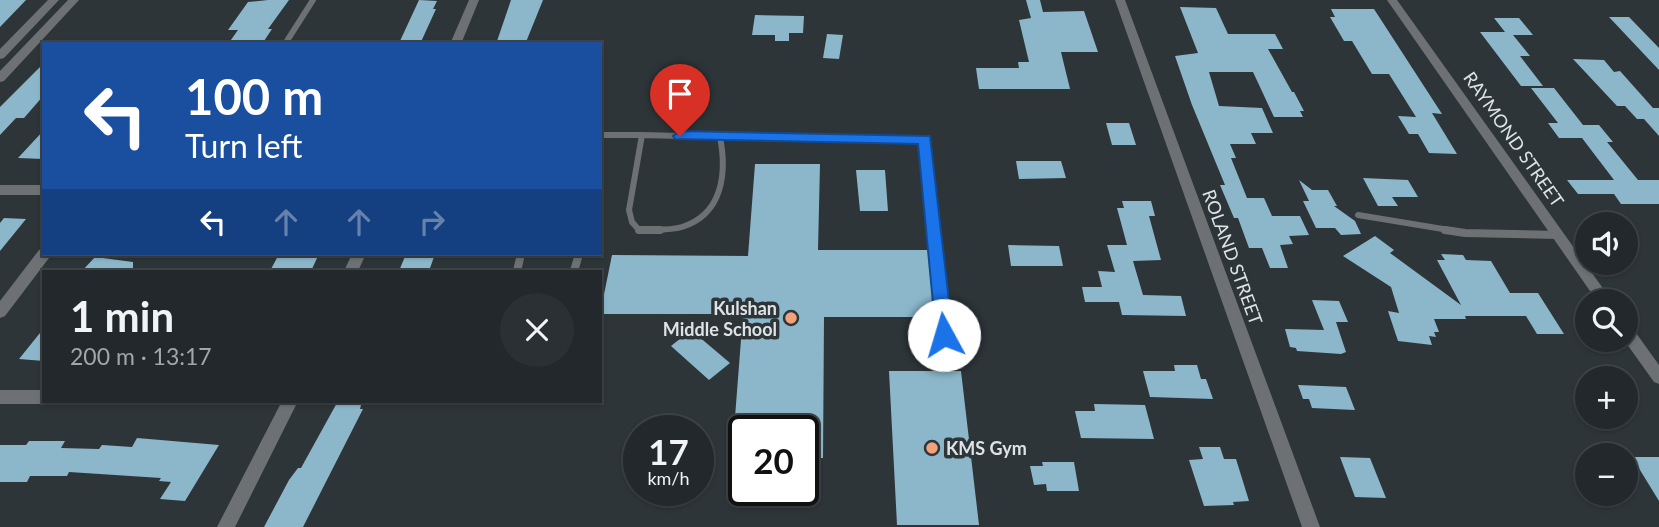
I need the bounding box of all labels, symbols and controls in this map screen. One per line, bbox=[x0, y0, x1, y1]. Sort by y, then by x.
pin bbox=[650, 64, 710, 136]
text: 100 m bbox=[185, 67, 323, 125]
street label: RAYMOND STREET bbox=[1459, 67, 1569, 211]
icon: left bbox=[70, 70, 161, 161]
icon: arrive bbox=[661, 75, 699, 113]
text: Turn left bbox=[185, 126, 302, 165]
street label: ROLAND STREET bbox=[1198, 186, 1268, 328]
icon: left bbox=[194, 203, 232, 241]
icon: ahead bbox=[267, 203, 305, 241]
icon: ahead bbox=[340, 203, 378, 241]
icon: right bbox=[413, 203, 451, 241]
map controls bbox=[1575, 212, 1638, 506]
button: sound bbox=[1575, 212, 1638, 275]
button: search bbox=[1575, 289, 1638, 352]
text: 1 min bbox=[70, 291, 174, 341]
button: close bbox=[500, 293, 574, 367]
place label: Kulshan Middle School bbox=[663, 297, 777, 340]
position arrow bbox=[907, 298, 981, 372]
marker: Kulshan Middle School bbox=[783, 310, 799, 326]
text: 200 m · 13:17 bbox=[70, 342, 212, 370]
button: + bbox=[1575, 366, 1638, 429]
speed limit sign: 20 bbox=[728, 415, 819, 506]
text: 17 bbox=[648, 430, 689, 472]
place label: KMS Gym bbox=[946, 437, 1027, 459]
marker: KMS Gym bbox=[924, 440, 940, 456]
button: − bbox=[1575, 443, 1638, 506]
text: km/h bbox=[647, 467, 690, 489]

